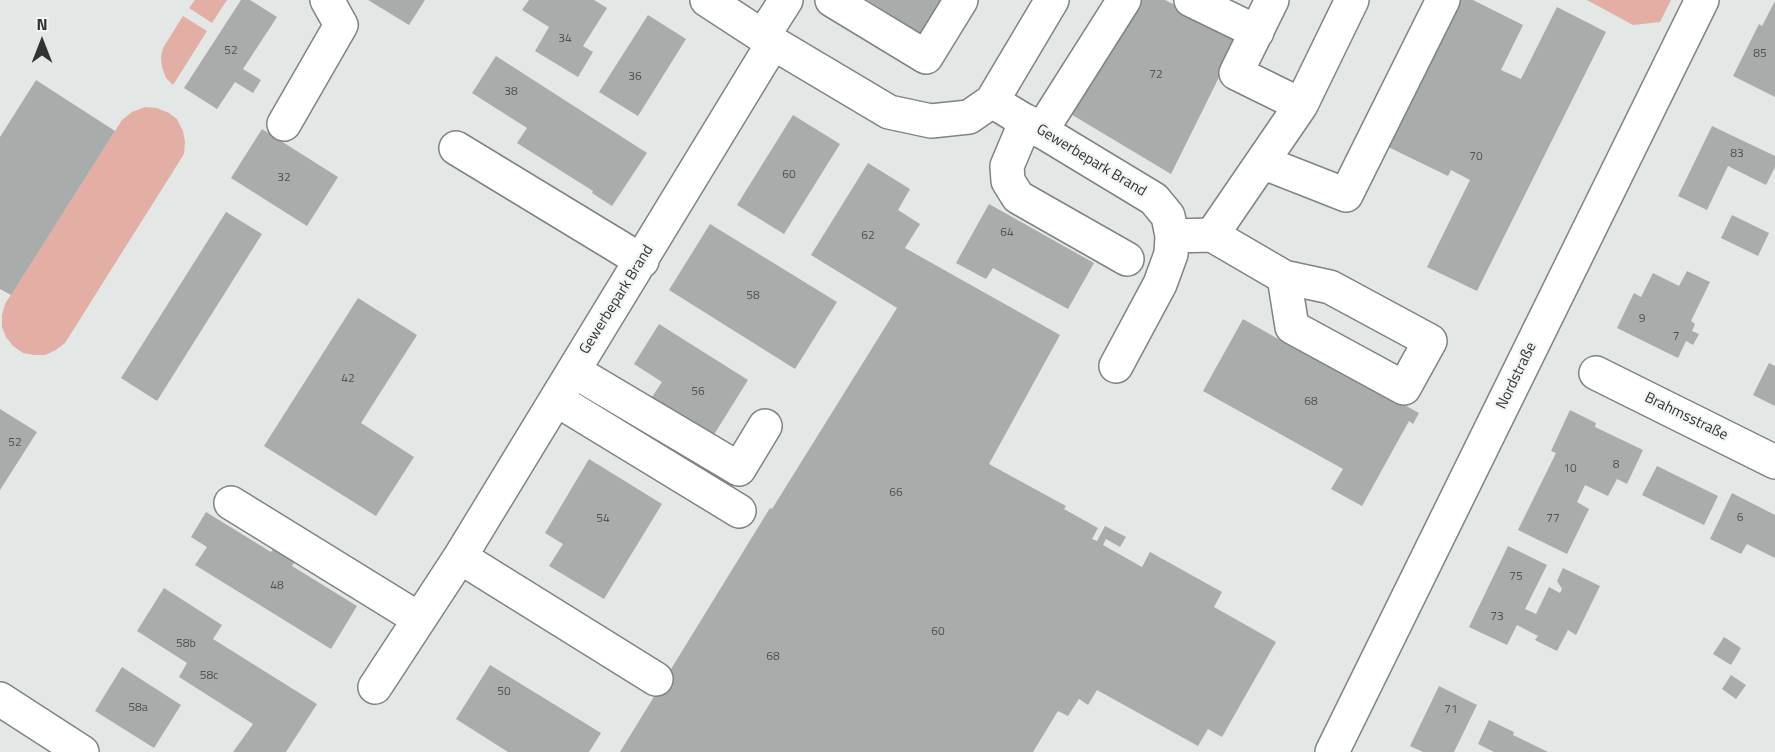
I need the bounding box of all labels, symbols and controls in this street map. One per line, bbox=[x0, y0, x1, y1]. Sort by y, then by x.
north arrow bbox=[12, 12, 72, 72]
text: N bbox=[36, 12, 48, 36]
house number: 34 bbox=[558, 32, 572, 46]
house number: 52 bbox=[224, 44, 238, 58]
house number: 85 bbox=[1753, 47, 1767, 61]
house number: 72 bbox=[1149, 68, 1163, 82]
house number: 36 bbox=[628, 70, 642, 84]
house number: 38 bbox=[504, 85, 518, 99]
street label: Gewerbepark Brand bbox=[1033, 121, 1149, 201]
house number: 83 bbox=[1730, 147, 1744, 161]
house number: 70 bbox=[1469, 150, 1483, 164]
house number: 60 bbox=[782, 168, 796, 182]
house number: 32 bbox=[277, 171, 291, 185]
house number: 64 bbox=[1000, 226, 1014, 240]
house number: 62 bbox=[861, 229, 875, 243]
street label: Gewerbepark Brand bbox=[576, 242, 658, 358]
house number: 58 bbox=[746, 289, 760, 303]
house number: 9 bbox=[1639, 312, 1645, 326]
house number: 7 bbox=[1673, 330, 1679, 344]
street label: Nordstraße bbox=[1493, 340, 1541, 412]
house number: 42 bbox=[341, 372, 355, 386]
house number: 56 bbox=[691, 385, 705, 399]
street label: Brahmsstraße bbox=[1641, 389, 1731, 445]
house number: 68 bbox=[1304, 395, 1318, 409]
house number: 52 bbox=[8, 436, 22, 450]
house number: 8 bbox=[1613, 458, 1619, 472]
house number: 10 bbox=[1563, 462, 1577, 476]
house number: 66 bbox=[889, 486, 903, 500]
house number: 6 bbox=[1737, 511, 1743, 525]
house number: 54 bbox=[596, 512, 610, 526]
house number: 77 bbox=[1546, 512, 1560, 526]
house number: 75 bbox=[1509, 570, 1523, 584]
house number: 48 bbox=[270, 579, 284, 593]
house number: 73 bbox=[1490, 610, 1504, 624]
house number: 60 bbox=[931, 625, 945, 639]
house number: 58b bbox=[176, 637, 196, 651]
house number: 68 bbox=[766, 650, 780, 664]
house number: 58c bbox=[200, 669, 218, 683]
house number: 50 bbox=[497, 685, 511, 699]
house number: 58a bbox=[128, 701, 148, 715]
house number: 71 bbox=[1444, 703, 1458, 717]

